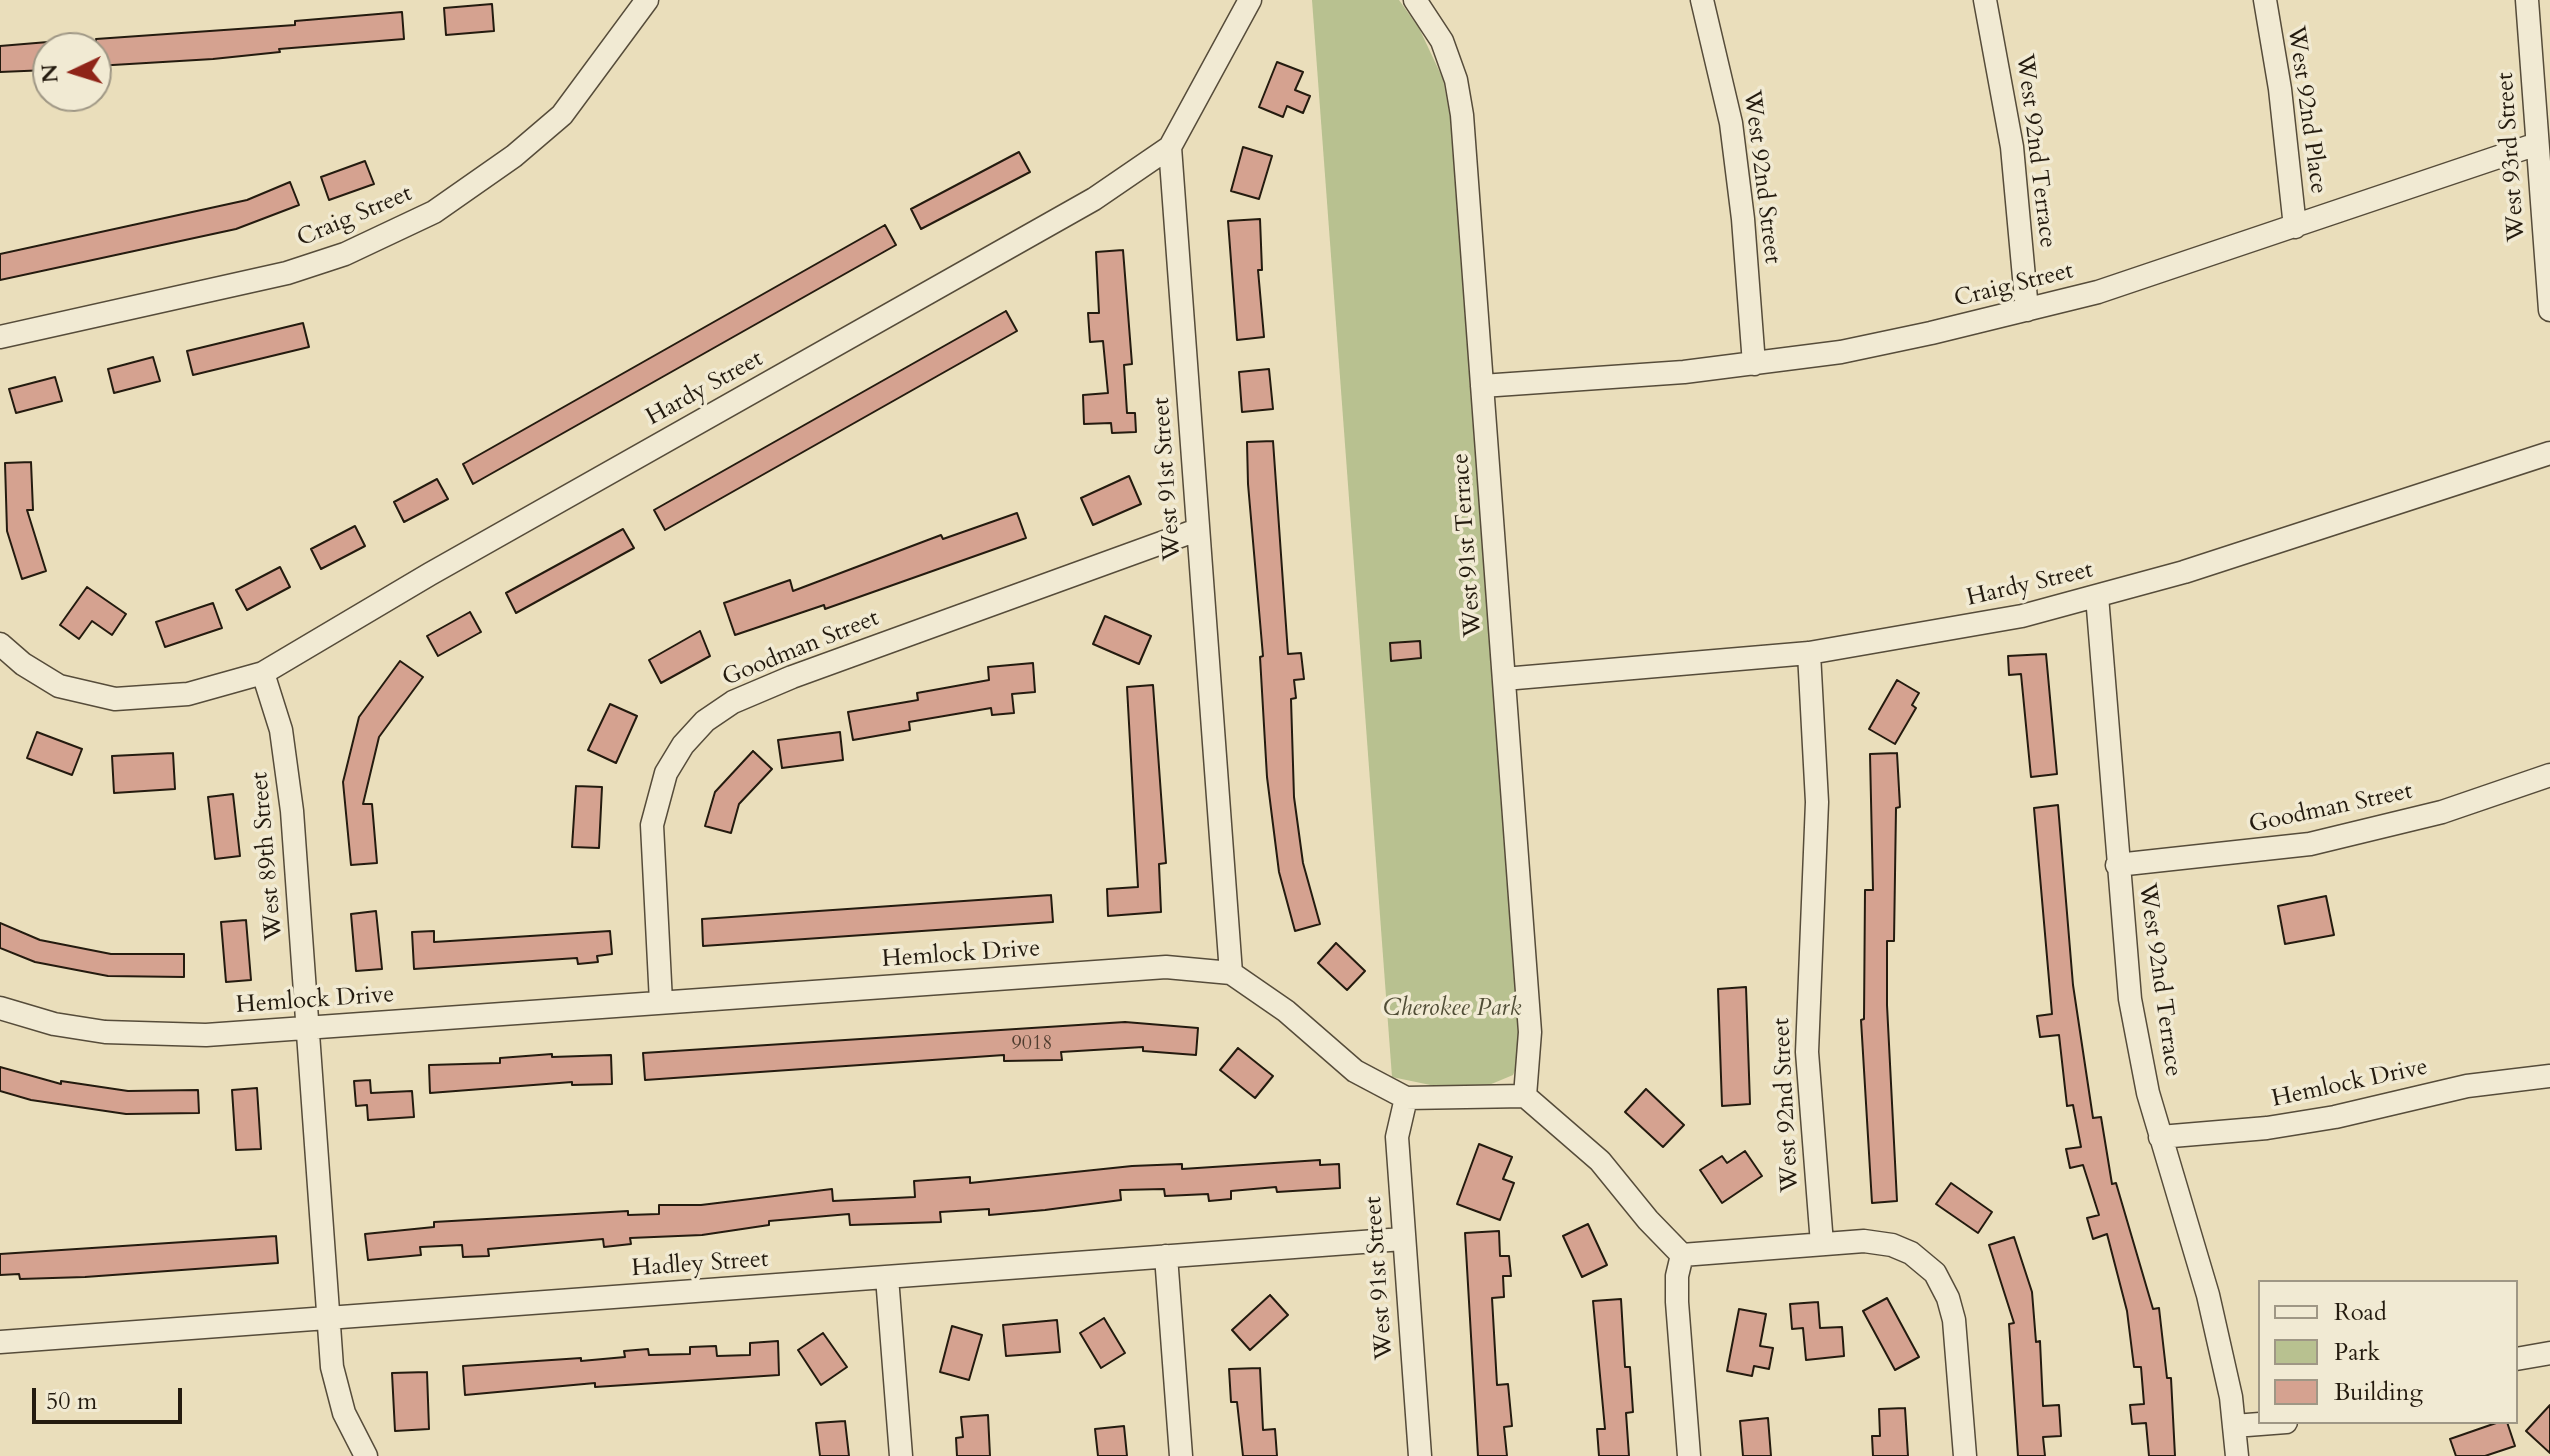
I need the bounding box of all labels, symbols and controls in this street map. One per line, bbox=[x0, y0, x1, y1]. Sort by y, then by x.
street label: West 92nd Place bbox=[2280, 24, 2332, 196]
north arrow bbox=[32, 32, 112, 112]
street label: West 92nd Terrace bbox=[2009, 52, 2061, 250]
text: N bbox=[34, 63, 66, 84]
street label: West 93rd Street bbox=[2492, 71, 2532, 243]
street label: West 92nd Street bbox=[1736, 89, 1786, 265]
street label: Craig Street bbox=[293, 180, 417, 254]
street label: Craig Street bbox=[1951, 257, 2077, 315]
street label: Hardy Street bbox=[642, 345, 768, 433]
street label: West 91st Street bbox=[1148, 396, 1188, 562]
street label: West 91st Terrace bbox=[1447, 452, 1489, 638]
street label: Hardy Street bbox=[1964, 556, 2096, 614]
street label: Goodman Street bbox=[719, 605, 883, 693]
street label: West 89th Street bbox=[246, 771, 290, 941]
street label: Goodman Street bbox=[2247, 778, 2415, 840]
street label: West 92nd Terrace bbox=[2131, 881, 2187, 1079]
street label: Hemlock Drive bbox=[881, 935, 1041, 975]
street label: Hemlock Drive bbox=[235, 981, 395, 1021]
park label: Cherokee Park bbox=[1383, 995, 1521, 1023]
street label: West 92nd Street bbox=[1768, 1017, 1806, 1193]
house number: 9018 bbox=[1012, 1032, 1052, 1056]
street label: Hemlock Drive bbox=[2269, 1053, 2431, 1115]
street label: West 91st Street bbox=[1360, 1195, 1400, 1361]
street label: Hadley Street bbox=[631, 1246, 769, 1284]
legend bbox=[2258, 1280, 2518, 1424]
text: Road bbox=[2334, 1296, 2387, 1329]
text: Park bbox=[2334, 1336, 2380, 1369]
scale bar bbox=[36, 1372, 186, 1422]
text: Building bbox=[2334, 1376, 2423, 1409]
text: 50 m bbox=[46, 1385, 97, 1418]

